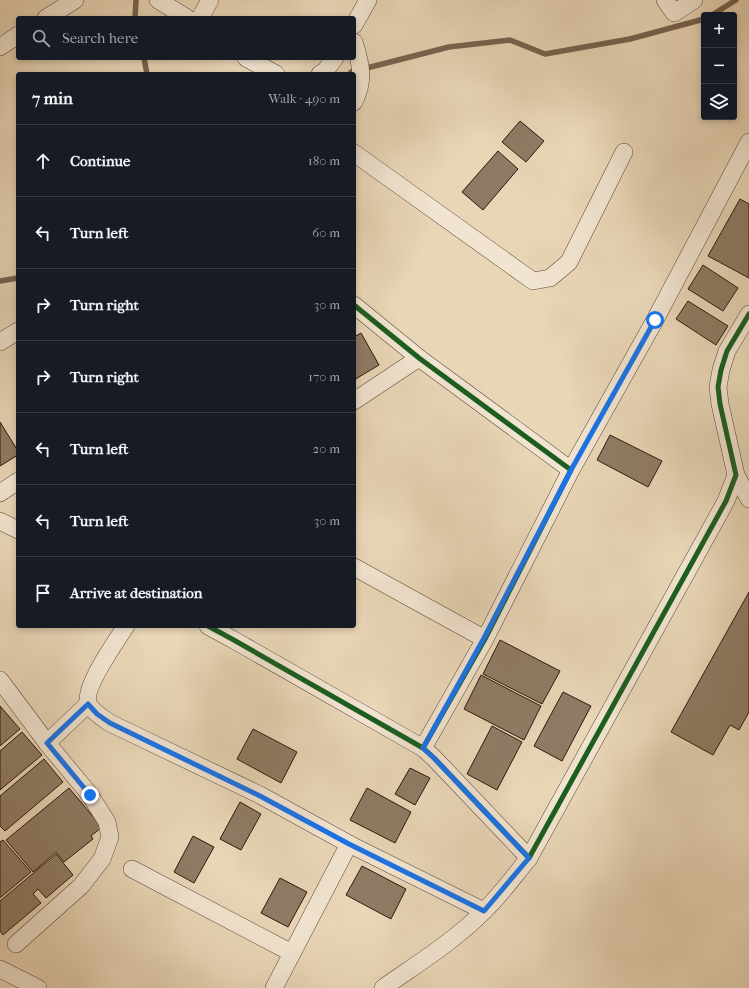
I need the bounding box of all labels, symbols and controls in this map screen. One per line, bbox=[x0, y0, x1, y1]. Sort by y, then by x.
map controls bbox=[701, 12, 737, 120]
button: + bbox=[701, 12, 737, 48]
search box bbox=[16, 16, 356, 60]
icon: search bbox=[30, 27, 52, 49]
text: Search here bbox=[62, 29, 138, 47]
button: − bbox=[701, 48, 737, 84]
button: layers bbox=[701, 84, 737, 120]
text: 7 min bbox=[32, 88, 73, 108]
text: Walk · 490 m bbox=[268, 91, 340, 106]
icon: ahead bbox=[32, 150, 54, 172]
text: Continue bbox=[70, 152, 130, 170]
text: 180 m bbox=[308, 153, 340, 168]
icon: left bbox=[32, 222, 54, 244]
text: Turn left bbox=[70, 224, 128, 242]
text: 60 m bbox=[312, 225, 340, 240]
icon: right bbox=[32, 294, 54, 316]
text: Turn right bbox=[70, 296, 139, 314]
text: 30 m bbox=[314, 297, 340, 312]
route start bbox=[646, 311, 664, 329]
icon: right bbox=[32, 366, 54, 388]
text: Turn right bbox=[70, 368, 139, 386]
text: 170 m bbox=[308, 369, 340, 384]
icon: left bbox=[32, 438, 54, 460]
text: Turn left bbox=[70, 440, 128, 458]
text: 20 m bbox=[313, 441, 340, 456]
icon: left bbox=[32, 510, 54, 532]
text: Turn left bbox=[70, 512, 128, 530]
text: 30 m bbox=[314, 513, 340, 528]
icon: arrive bbox=[32, 582, 54, 604]
text: Arrive at destination bbox=[70, 584, 202, 602]
route end bbox=[81, 786, 99, 804]

